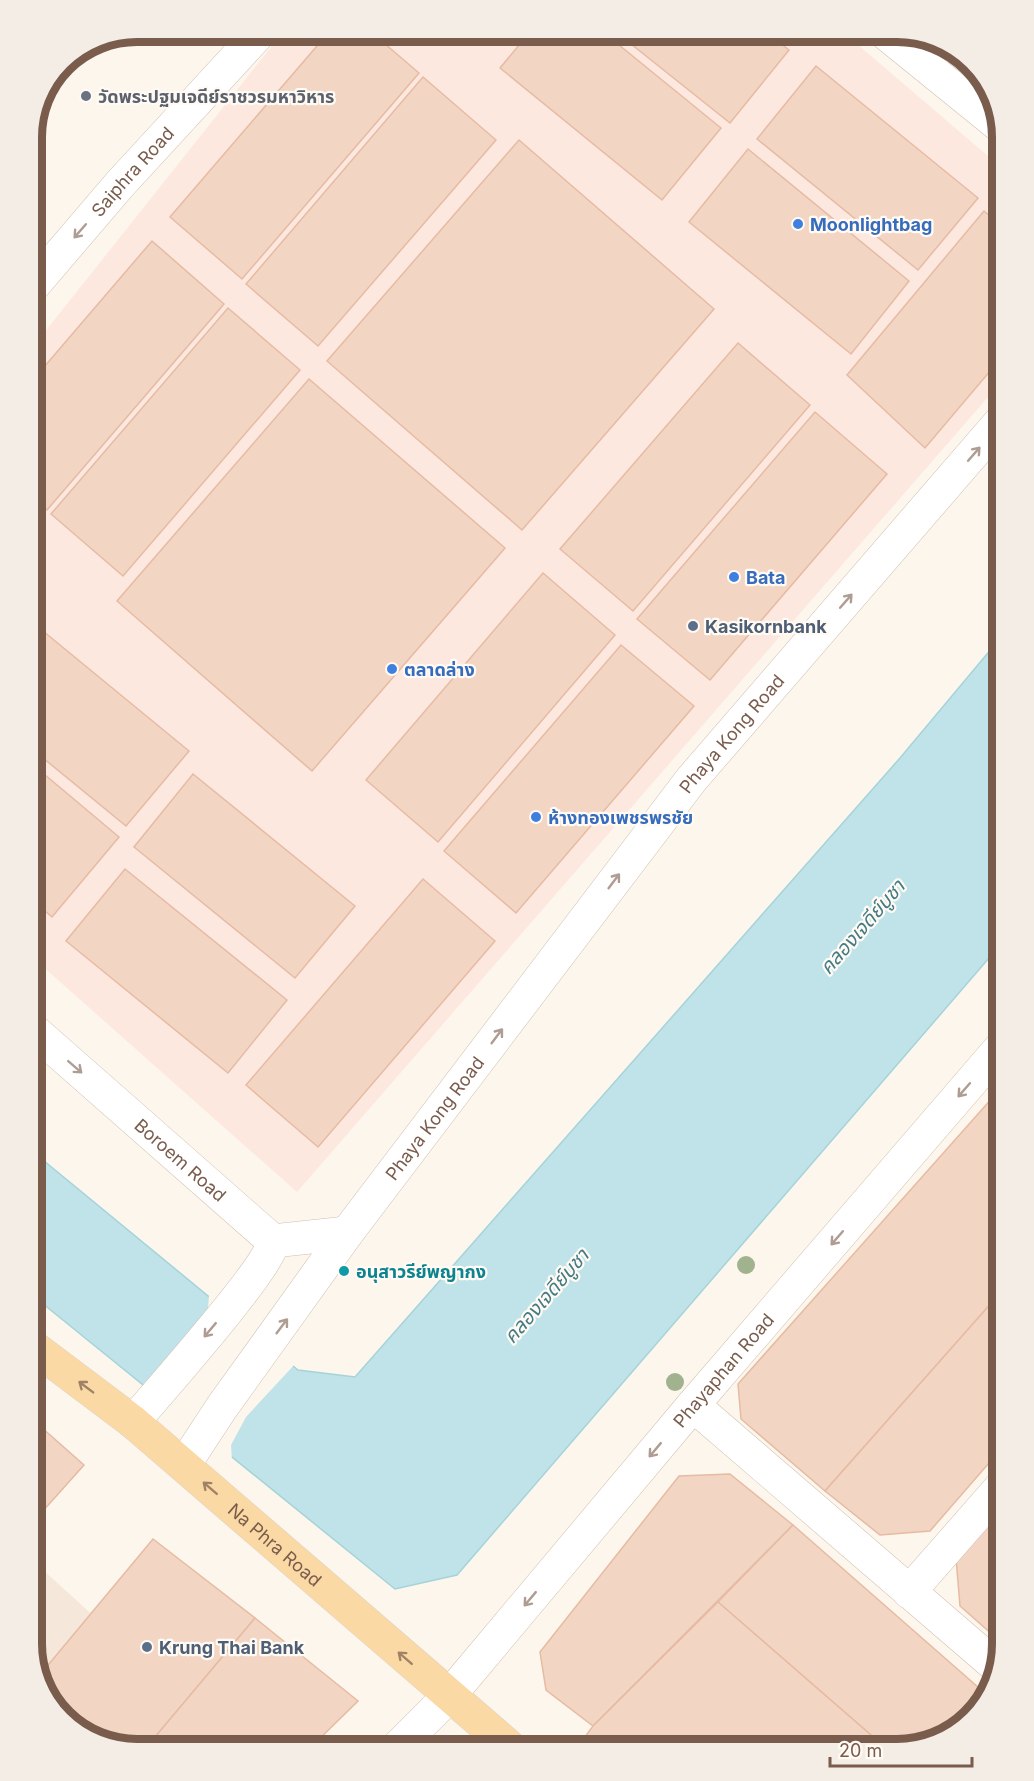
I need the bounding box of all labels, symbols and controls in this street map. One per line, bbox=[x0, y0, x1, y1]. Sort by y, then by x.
place label: วัดพระปฐมเจดีย์ราชวรมหาวิหาร bbox=[98, 86, 334, 107]
marker: วัดพระปฐมเจดีย์ราชวรมหาวิหาร bbox=[79, 89, 93, 103]
street label: Saiphra Road bbox=[87, 122, 178, 220]
place label: Moonlightbag bbox=[810, 214, 932, 235]
marker: Moonlightbag bbox=[791, 217, 805, 231]
one-way arrow bbox=[73, 223, 87, 238]
one-way arrow bbox=[967, 446, 980, 462]
place label: Bata bbox=[746, 567, 786, 588]
marker: Bata bbox=[727, 570, 741, 584]
one-way arrow bbox=[839, 594, 853, 609]
place label: Kasikornbank bbox=[705, 616, 827, 637]
marker: Kasikornbank bbox=[686, 619, 700, 633]
place label: ตลาดล่าง bbox=[404, 659, 475, 680]
marker: ตลาดล่าง bbox=[385, 662, 399, 676]
street label: Phaya Kong Road bbox=[675, 670, 788, 797]
place label: ห้างทองเพชรพรชัย bbox=[548, 807, 693, 828]
marker: ห้างทองเพชรพรชัย bbox=[529, 810, 543, 824]
one-way arrow bbox=[608, 873, 621, 889]
water label: คลองเจดีย์บูชา bbox=[814, 874, 911, 980]
one-way arrow bbox=[490, 1028, 503, 1044]
street label: Phaya Kong Road bbox=[381, 1052, 488, 1184]
one-way arrow bbox=[68, 1060, 83, 1074]
one-way arrow bbox=[957, 1082, 971, 1097]
street label: Boroem Road bbox=[131, 1114, 231, 1206]
one-way arrow bbox=[830, 1230, 844, 1245]
water label: คลองเจดีย์บูชา bbox=[498, 1243, 595, 1349]
place label: อนุสาวรีย์พญากง bbox=[356, 1261, 486, 1283]
marker: อนุสาวรีย์พญากง bbox=[337, 1264, 351, 1278]
street label: Phayaphan Road bbox=[669, 1309, 778, 1431]
one-way arrow bbox=[275, 1318, 288, 1334]
one-way arrow bbox=[203, 1322, 216, 1338]
one-way arrow bbox=[78, 1381, 94, 1394]
one-way arrow bbox=[649, 1441, 662, 1457]
one-way arrow bbox=[203, 1481, 218, 1495]
street label: Na Phra Road bbox=[224, 1499, 326, 1590]
one-way arrow bbox=[523, 1591, 537, 1606]
place label: Krung Thai Bank bbox=[159, 1637, 305, 1658]
marker: Krung Thai Bank bbox=[140, 1640, 154, 1654]
one-way arrow bbox=[397, 1651, 412, 1665]
scale bar bbox=[830, 1730, 972, 1768]
text: 20 m bbox=[839, 1740, 882, 1761]

